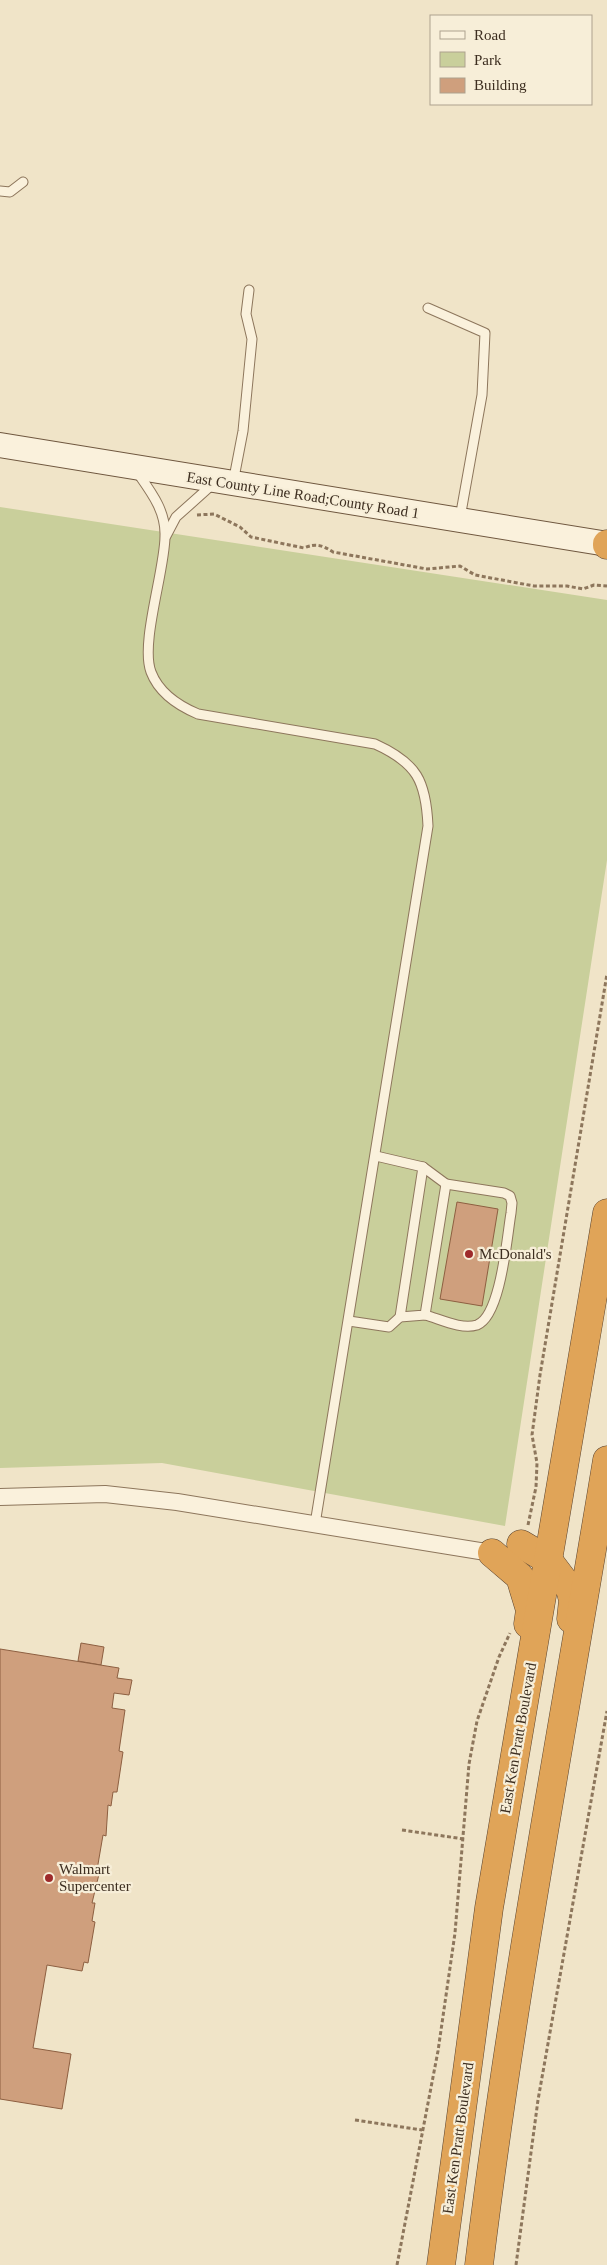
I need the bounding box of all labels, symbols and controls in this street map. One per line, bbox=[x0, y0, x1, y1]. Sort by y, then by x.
legend bbox=[430, 15, 592, 105]
text: Road bbox=[474, 27, 506, 43]
text: Park bbox=[474, 52, 502, 68]
text: Building bbox=[474, 77, 527, 93]
street label: East County Line Road;County Road 1 bbox=[185, 469, 421, 521]
place label: McDonald's bbox=[479, 1246, 552, 1262]
marker: McDonald's bbox=[463, 1248, 475, 1260]
street label: East Ken Pratt Boulevard bbox=[497, 1661, 539, 1815]
place label: Walmart Supercenter bbox=[59, 1861, 131, 1894]
marker: Walmart Supercenter bbox=[43, 1872, 55, 1884]
street label: East Ken Pratt Boulevard bbox=[439, 2061, 477, 2215]

